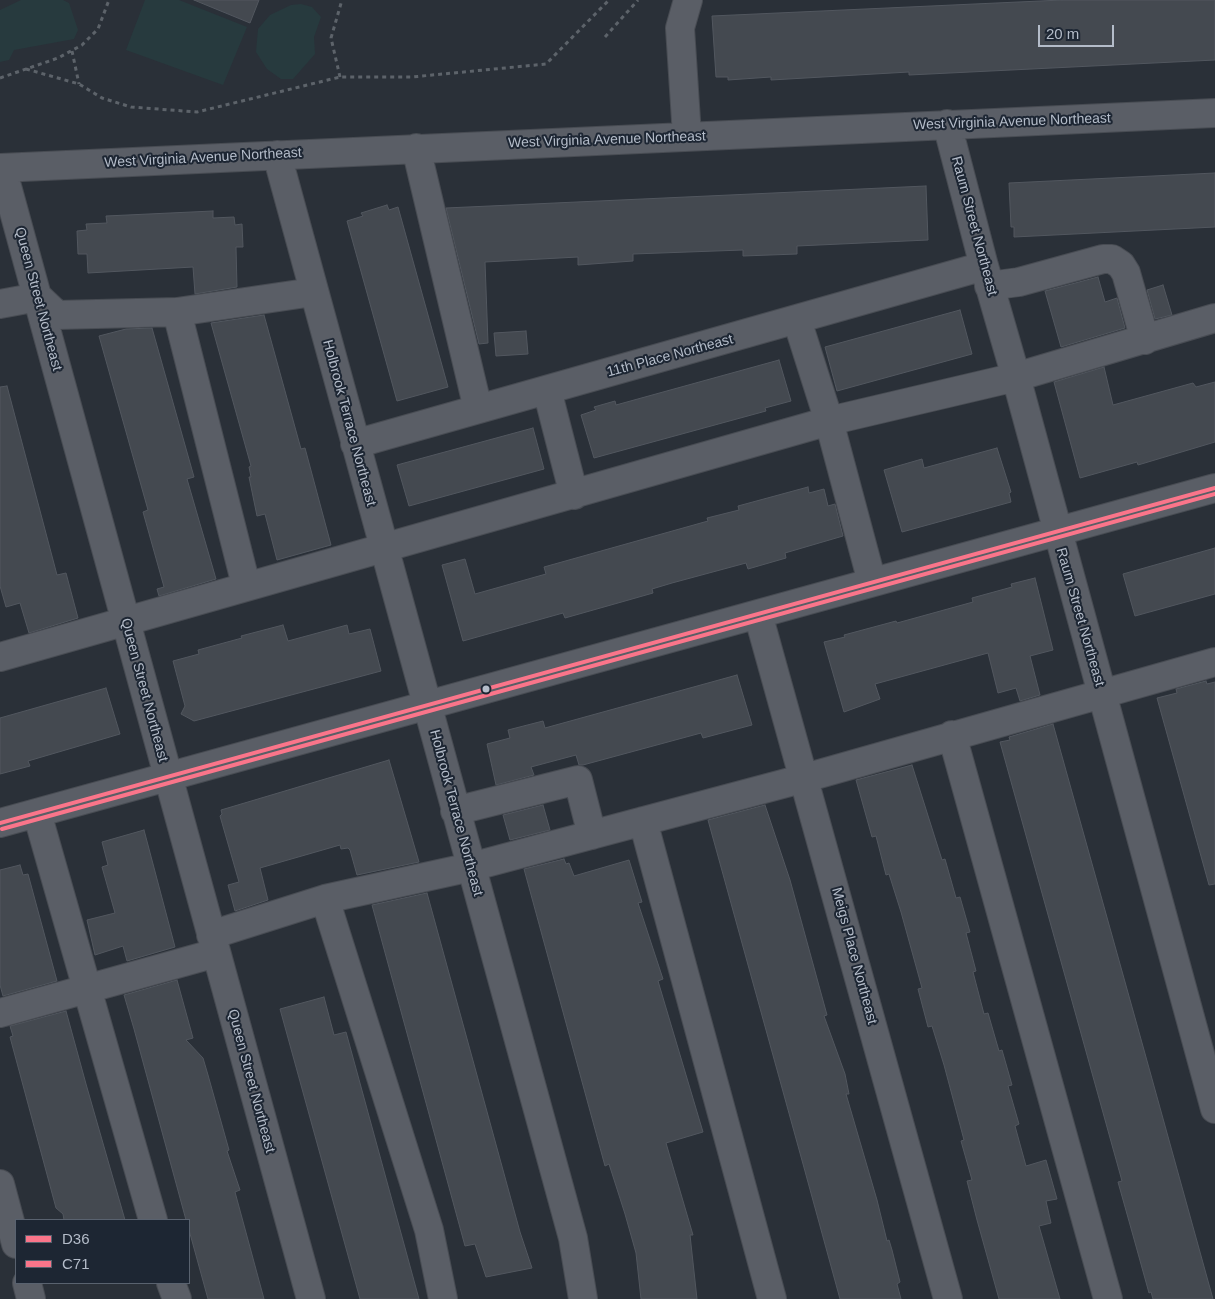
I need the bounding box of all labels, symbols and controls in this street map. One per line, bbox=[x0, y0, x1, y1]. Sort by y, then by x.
scale bar bbox=[1040, 15, 1116, 47]
text: 20 m bbox=[1046, 25, 1079, 42]
street label: West Virginia Avenue Northeast bbox=[913, 110, 1111, 134]
street label: West Virginia Avenue Northeast bbox=[508, 128, 706, 152]
street label: West Virginia Avenue Northeast bbox=[104, 144, 302, 172]
street label: Raum Street Northeast bbox=[947, 155, 1001, 297]
street label: Queen Street Northeast bbox=[11, 225, 65, 373]
street label: 11th Place Northeast bbox=[605, 331, 735, 381]
street label: Holbrook Terrace Northeast bbox=[319, 338, 379, 508]
street label: Raum Street Northeast bbox=[1052, 546, 1108, 688]
street label: Queen Street Northeast bbox=[117, 616, 171, 764]
unlabelled marker bbox=[481, 684, 491, 694]
street label: Holbrook Terrace Northeast bbox=[426, 728, 486, 898]
street label: Meigs Place Northeast bbox=[828, 886, 880, 1026]
street label: Queen Street Northeast bbox=[224, 1007, 278, 1155]
legend bbox=[15, 1219, 190, 1284]
text: D36 bbox=[62, 1230, 90, 1247]
text: C71 bbox=[62, 1255, 90, 1272]

